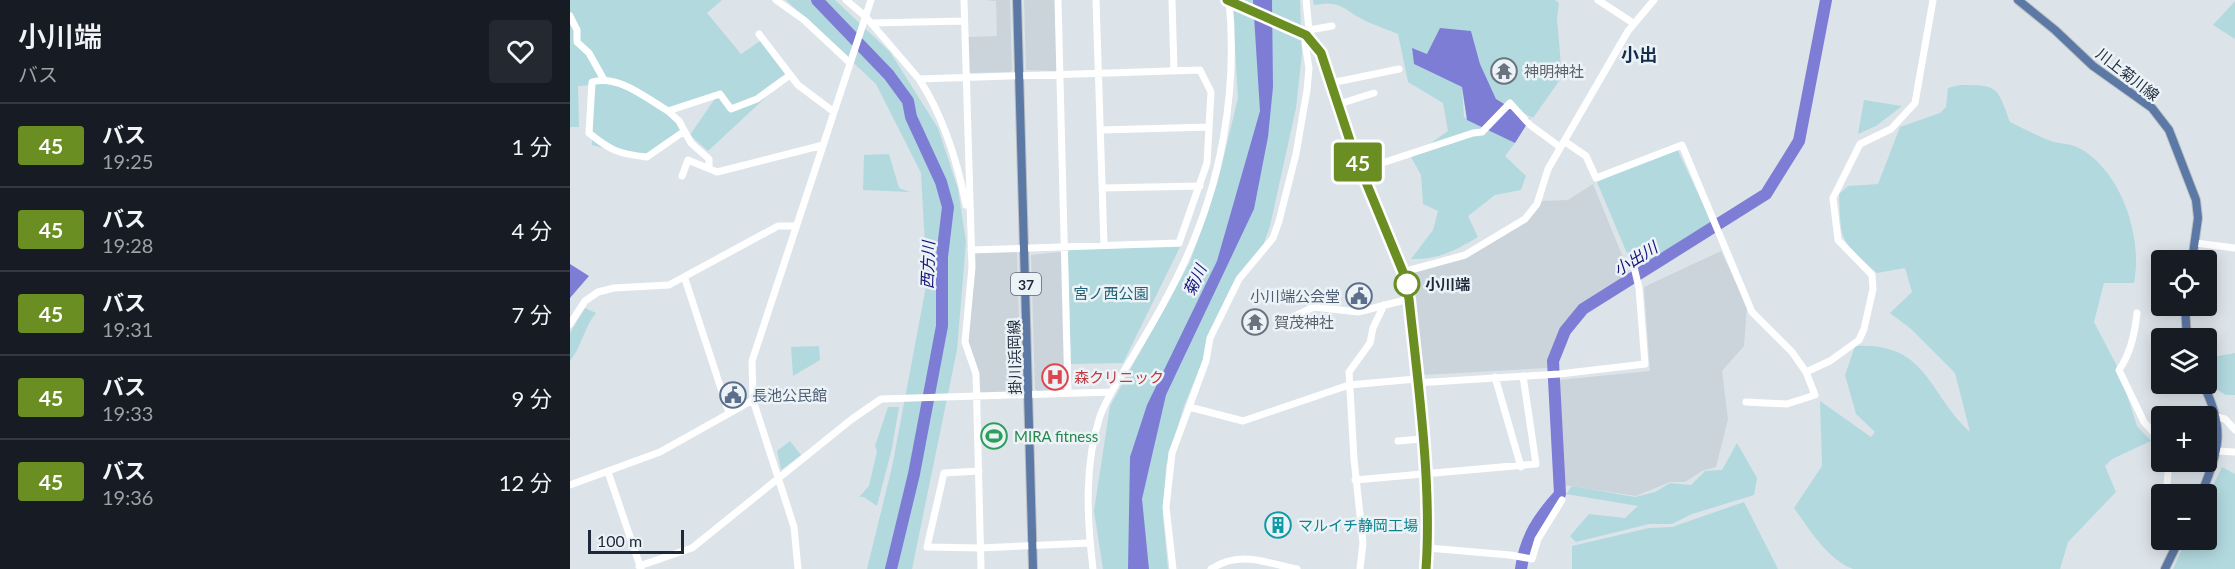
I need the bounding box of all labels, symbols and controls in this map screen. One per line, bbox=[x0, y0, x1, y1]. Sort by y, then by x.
text: 小川端 bbox=[18, 19, 102, 53]
button: heart bbox=[489, 20, 552, 83]
district label: 小出 bbox=[1621, 43, 1657, 65]
street label: 川上菊川線 bbox=[2093, 44, 2163, 104]
temple icon: 神明神社 bbox=[1489, 56, 1519, 86]
text: バス bbox=[18, 62, 58, 86]
place label: 神明神社 bbox=[1524, 62, 1584, 80]
text: バス bbox=[102, 121, 146, 148]
text: 45 bbox=[39, 133, 63, 158]
text: 1 分 bbox=[512, 133, 552, 160]
line badge: 45 bbox=[1331, 142, 1385, 182]
text: 19:25 bbox=[102, 149, 153, 173]
text: 45 bbox=[1346, 150, 1370, 175]
text: バス bbox=[102, 205, 146, 232]
text: 45 bbox=[39, 217, 63, 242]
text: 4 分 bbox=[512, 217, 552, 244]
text: 19:28 bbox=[102, 233, 153, 257]
water label: 小出川 bbox=[1610, 236, 1662, 279]
water label: 西方川 bbox=[917, 239, 937, 289]
map controls bbox=[2151, 250, 2217, 550]
button: locate bbox=[2151, 250, 2217, 316]
water label: 菊川 bbox=[1179, 260, 1210, 299]
marker: 小川端 bbox=[1394, 271, 1420, 297]
road number: 37 bbox=[1011, 273, 1041, 295]
place label: 小川端 bbox=[1425, 275, 1470, 293]
public building icon: 小川端公会堂 bbox=[1344, 281, 1374, 311]
park label: 宮ノ西公園 bbox=[1073, 284, 1149, 302]
place label: 小川端公会堂 bbox=[1250, 287, 1340, 305]
text: バス bbox=[102, 289, 146, 316]
text: 45 bbox=[39, 301, 63, 326]
text: 7 分 bbox=[512, 301, 552, 328]
temple icon: 賀茂神社 bbox=[1240, 307, 1270, 337]
place label: 賀茂神社 bbox=[1274, 313, 1334, 331]
text: 19:31 bbox=[102, 317, 153, 341]
street label: 掛川浜岡線 bbox=[1004, 319, 1024, 395]
button: layers bbox=[2151, 328, 2217, 394]
hospital icon: 森クリニック bbox=[1040, 362, 1070, 392]
place label: 森クリニック bbox=[1074, 368, 1164, 386]
text: バス bbox=[102, 373, 146, 400]
public building icon: 長池公民館 bbox=[718, 380, 748, 410]
text: 45 bbox=[39, 385, 63, 410]
text: 9 分 bbox=[512, 385, 552, 412]
place label: 長池公民館 bbox=[752, 386, 827, 404]
text: 19:33 bbox=[102, 401, 153, 425]
button: + bbox=[2151, 406, 2217, 472]
sports icon: MIRA fitness bbox=[979, 421, 1009, 451]
place label: MIRA fitness bbox=[1014, 427, 1098, 445]
text: バス bbox=[102, 457, 146, 484]
text: 45 bbox=[39, 469, 63, 494]
text: 12 分 bbox=[499, 469, 552, 496]
button: − bbox=[2151, 484, 2217, 550]
text: 19:36 bbox=[102, 485, 153, 509]
building icon: マルイチ静岡工場 bbox=[1263, 510, 1293, 540]
place label: マルイチ静岡工場 bbox=[1298, 516, 1418, 534]
scale bar bbox=[588, 527, 684, 554]
text: 100 m bbox=[597, 531, 642, 550]

